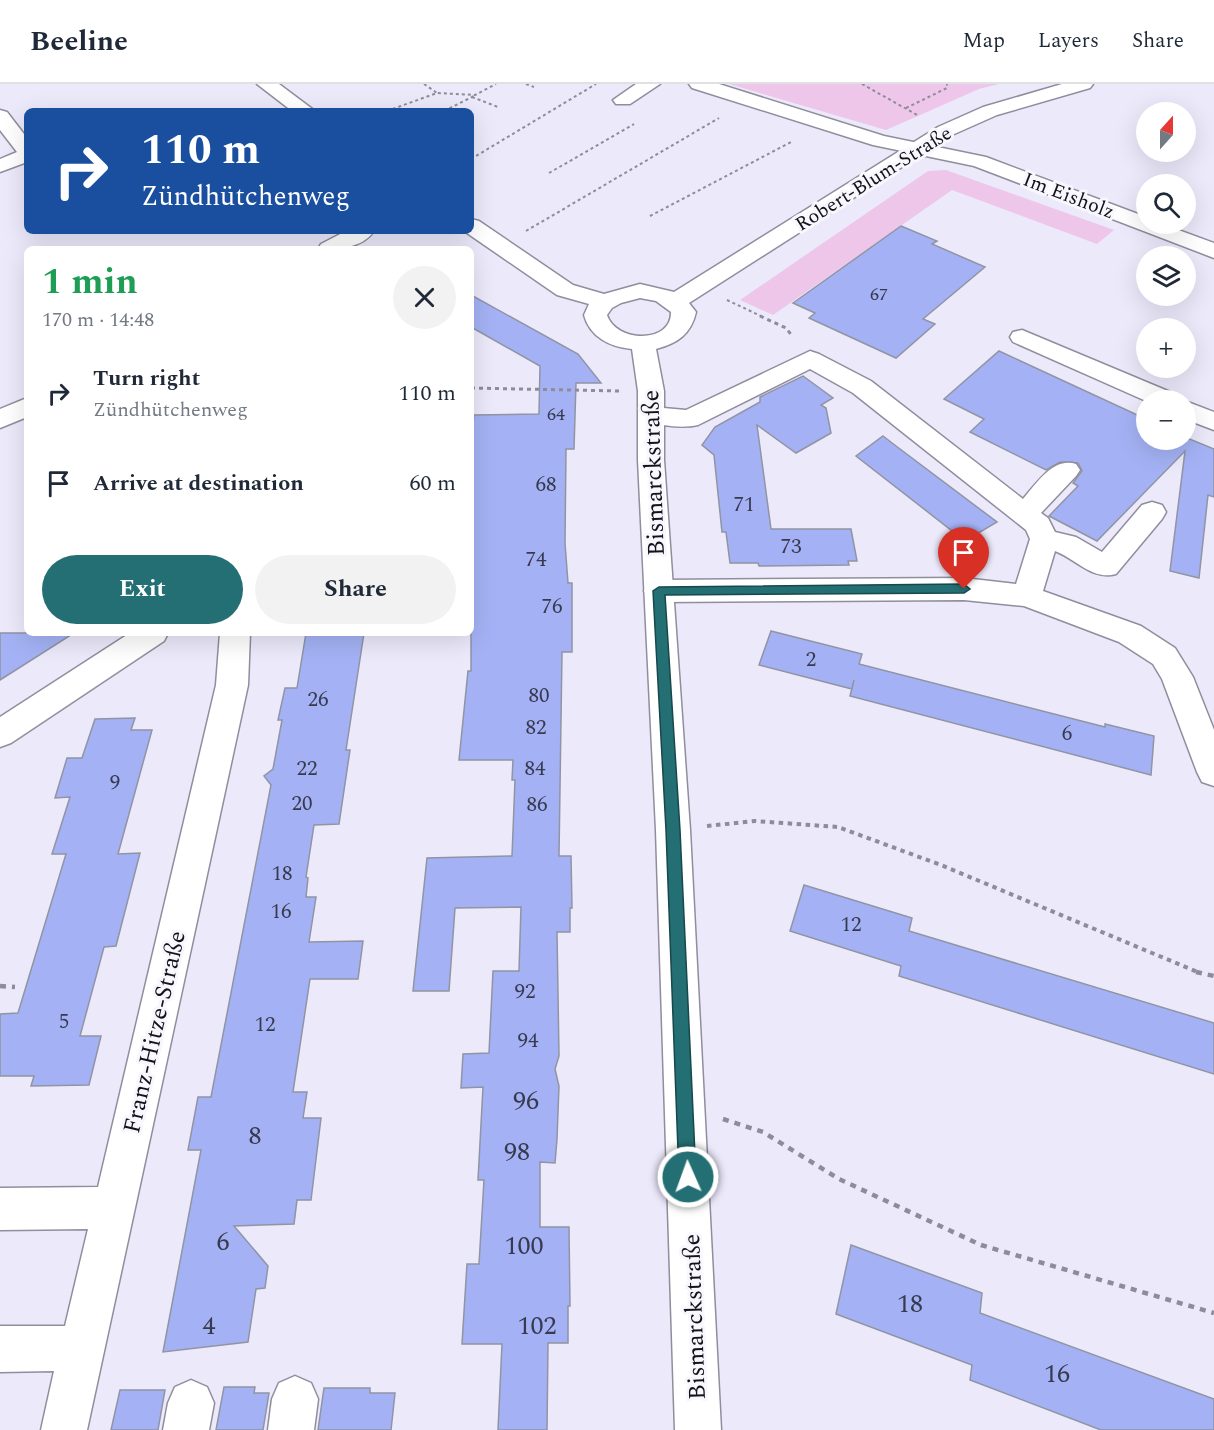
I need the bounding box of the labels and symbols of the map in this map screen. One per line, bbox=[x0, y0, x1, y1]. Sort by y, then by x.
north arrow bbox=[1136, 102, 1196, 162]
street label: Robert-Blum-Straße bbox=[789, 119, 958, 239]
street label: Im Eisholz bbox=[1018, 165, 1119, 227]
house number: 67 bbox=[870, 281, 888, 308]
street label: Bismarckstraße bbox=[633, 389, 675, 557]
house number: 64 bbox=[547, 401, 565, 428]
house number: 68 bbox=[536, 469, 557, 501]
house number: 71 bbox=[734, 489, 755, 521]
pin bbox=[938, 527, 989, 589]
house number: 73 bbox=[781, 531, 802, 563]
house number: 74 bbox=[526, 544, 547, 576]
house number: 76 bbox=[542, 591, 563, 623]
house number: 2 bbox=[806, 644, 816, 676]
house number: 80 bbox=[529, 680, 550, 712]
house number: 26 bbox=[308, 684, 329, 716]
house number: 82 bbox=[526, 712, 547, 744]
house number: 6 bbox=[1062, 718, 1072, 750]
house number: 22 bbox=[297, 753, 318, 785]
house number: 84 bbox=[525, 753, 546, 785]
house number: 9 bbox=[110, 767, 120, 799]
house number: 20 bbox=[292, 788, 313, 820]
house number: 86 bbox=[527, 789, 548, 821]
house number: 18 bbox=[272, 858, 293, 890]
house number: 16 bbox=[271, 896, 292, 928]
house number: 12 bbox=[841, 909, 862, 941]
street label: Franz-Hitze-Straße bbox=[114, 927, 196, 1137]
house number: 92 bbox=[515, 976, 536, 1008]
house number: 5 bbox=[59, 1006, 69, 1038]
house number: 12 bbox=[255, 1009, 276, 1041]
house number: 94 bbox=[518, 1025, 539, 1057]
house number: 96 bbox=[513, 1081, 539, 1121]
house number: 8 bbox=[248, 1116, 262, 1156]
house number: 98 bbox=[504, 1132, 530, 1172]
position arrow bbox=[656, 1145, 720, 1209]
house number: 6 bbox=[216, 1222, 230, 1262]
house number: 100 bbox=[504, 1226, 544, 1266]
street label: Bismarckstraße bbox=[674, 1233, 716, 1401]
house number: 18 bbox=[897, 1284, 923, 1324]
house number: 4 bbox=[202, 1306, 216, 1346]
house number: 102 bbox=[517, 1306, 557, 1346]
house number: 16 bbox=[1044, 1354, 1070, 1394]

